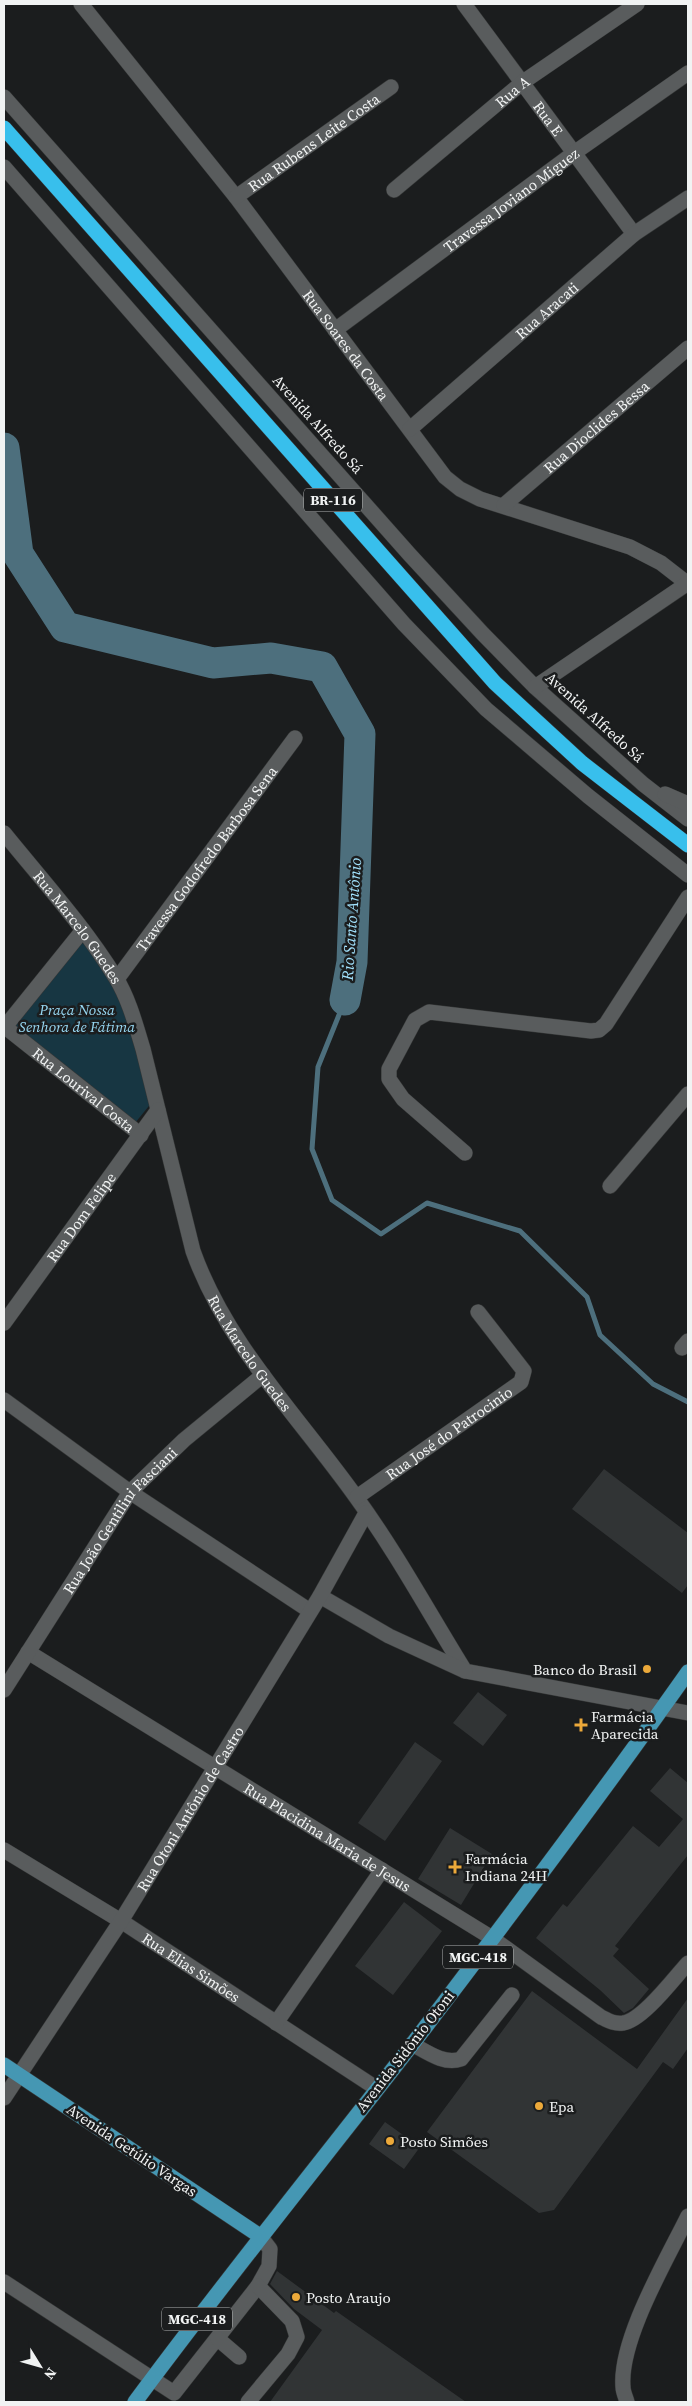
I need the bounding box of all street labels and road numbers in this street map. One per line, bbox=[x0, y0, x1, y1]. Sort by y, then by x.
street label: Rua A bbox=[490, 70, 533, 112]
street label: Rua Rubens Leite Costa bbox=[243, 88, 384, 196]
street label: Rua E bbox=[529, 96, 568, 140]
street label: Travessa Joviano Miguez bbox=[439, 142, 583, 257]
street label: Rua Aracati bbox=[510, 277, 583, 344]
street label: Rua Soares da Costa bbox=[298, 285, 395, 405]
street label: Avenida Alfredo Sá bbox=[268, 370, 368, 478]
street label: Rua Dioclides Bessa bbox=[539, 375, 654, 478]
road number: BR-116 bbox=[304, 488, 362, 512]
street label: Avenida Alfredo Sá bbox=[541, 667, 649, 767]
street label: Travessa Godofredo Barbosa Sena bbox=[131, 761, 282, 955]
street label: Rua Marcelo Guedes bbox=[29, 866, 128, 988]
street label: Rua Lourival Costa bbox=[28, 1042, 140, 1137]
street label: Rua Dom Felipe bbox=[41, 1167, 121, 1266]
street label: Rua Marcelo Guedes bbox=[203, 1291, 297, 1416]
street label: Rua José do Patrocinio bbox=[381, 1381, 516, 1484]
street label: Rua João Gentilini Fasciani bbox=[57, 1442, 181, 1598]
street label: Rua Otoni Antônio de Castro bbox=[131, 1722, 249, 1895]
street label: Rua Placidina Maria de Jesus bbox=[240, 1777, 415, 1896]
street label: Rua Elias Simões bbox=[138, 1927, 245, 2007]
road number: MGC-418 bbox=[443, 1945, 513, 1968]
street label: Avenida Sidônio Otoni bbox=[351, 1986, 459, 2116]
street label: Avenida Getúlio Vargas bbox=[63, 2099, 201, 2201]
road number: MGC-418 bbox=[162, 2308, 232, 2330]

